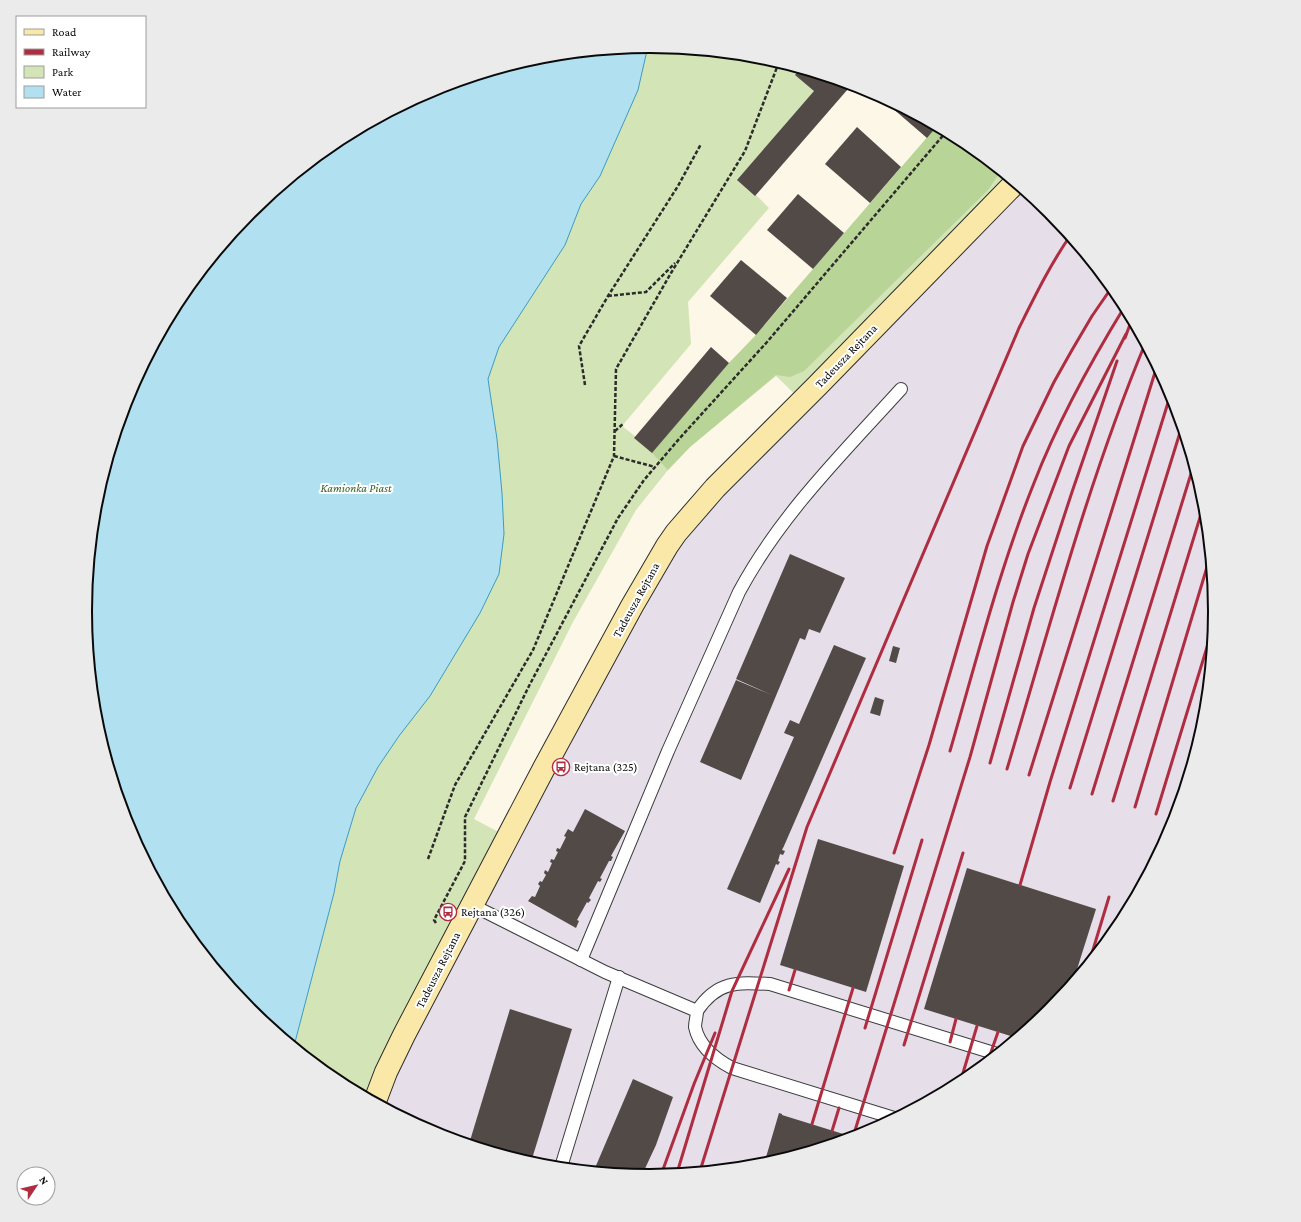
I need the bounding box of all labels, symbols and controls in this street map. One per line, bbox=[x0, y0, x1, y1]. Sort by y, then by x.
legend bbox=[16, 16, 146, 108]
text: Road bbox=[52, 25, 77, 39]
text: Railway bbox=[52, 45, 91, 59]
text: Park bbox=[52, 65, 74, 79]
text: Water bbox=[52, 85, 82, 99]
street label: Tadeusza Rejtana bbox=[812, 321, 880, 391]
park label: Kamionka Piast bbox=[321, 481, 392, 495]
street label: Tadeusza Rejtana bbox=[610, 560, 663, 640]
bus stop icon: Rejtana (325) bbox=[551, 757, 571, 777]
place label: Rejtana (325) bbox=[574, 760, 638, 774]
bus stop icon: Rejtana (326) bbox=[438, 902, 458, 922]
place label: Rejtana (326) bbox=[461, 905, 525, 919]
street label: Tadeusza Rejtana bbox=[413, 929, 463, 1010]
north arrow bbox=[16, 1166, 56, 1206]
text: N bbox=[37, 1174, 52, 1187]

